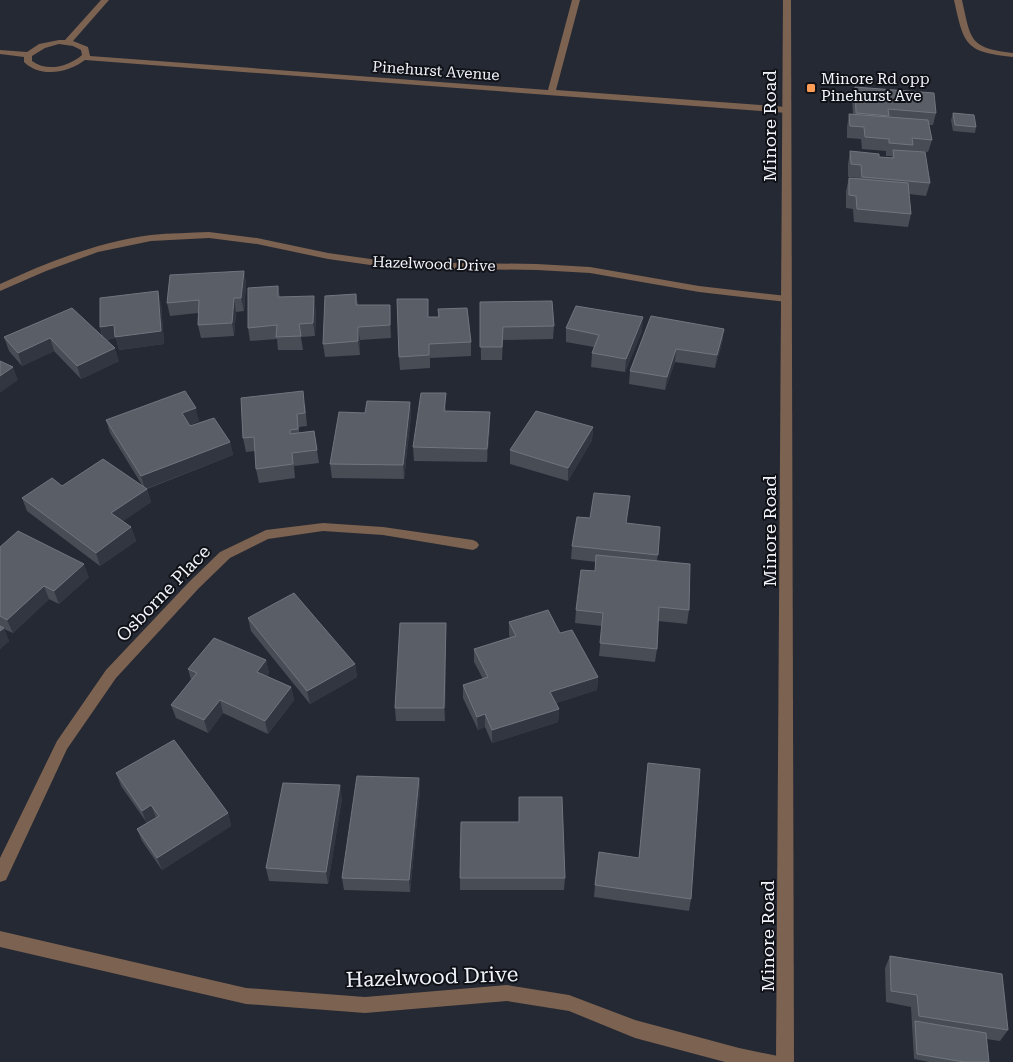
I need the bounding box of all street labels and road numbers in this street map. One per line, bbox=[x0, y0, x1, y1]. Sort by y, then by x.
street label: Pinehurst Avenue bbox=[372, 58, 500, 84]
street label: Minore Road bbox=[759, 70, 780, 182]
street label: Hazelwood Drive bbox=[372, 253, 496, 275]
street label: Minore Road bbox=[759, 475, 780, 587]
street label: Osborne Place bbox=[112, 540, 214, 645]
street label: Minore Road bbox=[757, 880, 778, 992]
street label: Hazelwood Drive bbox=[345, 962, 519, 992]

